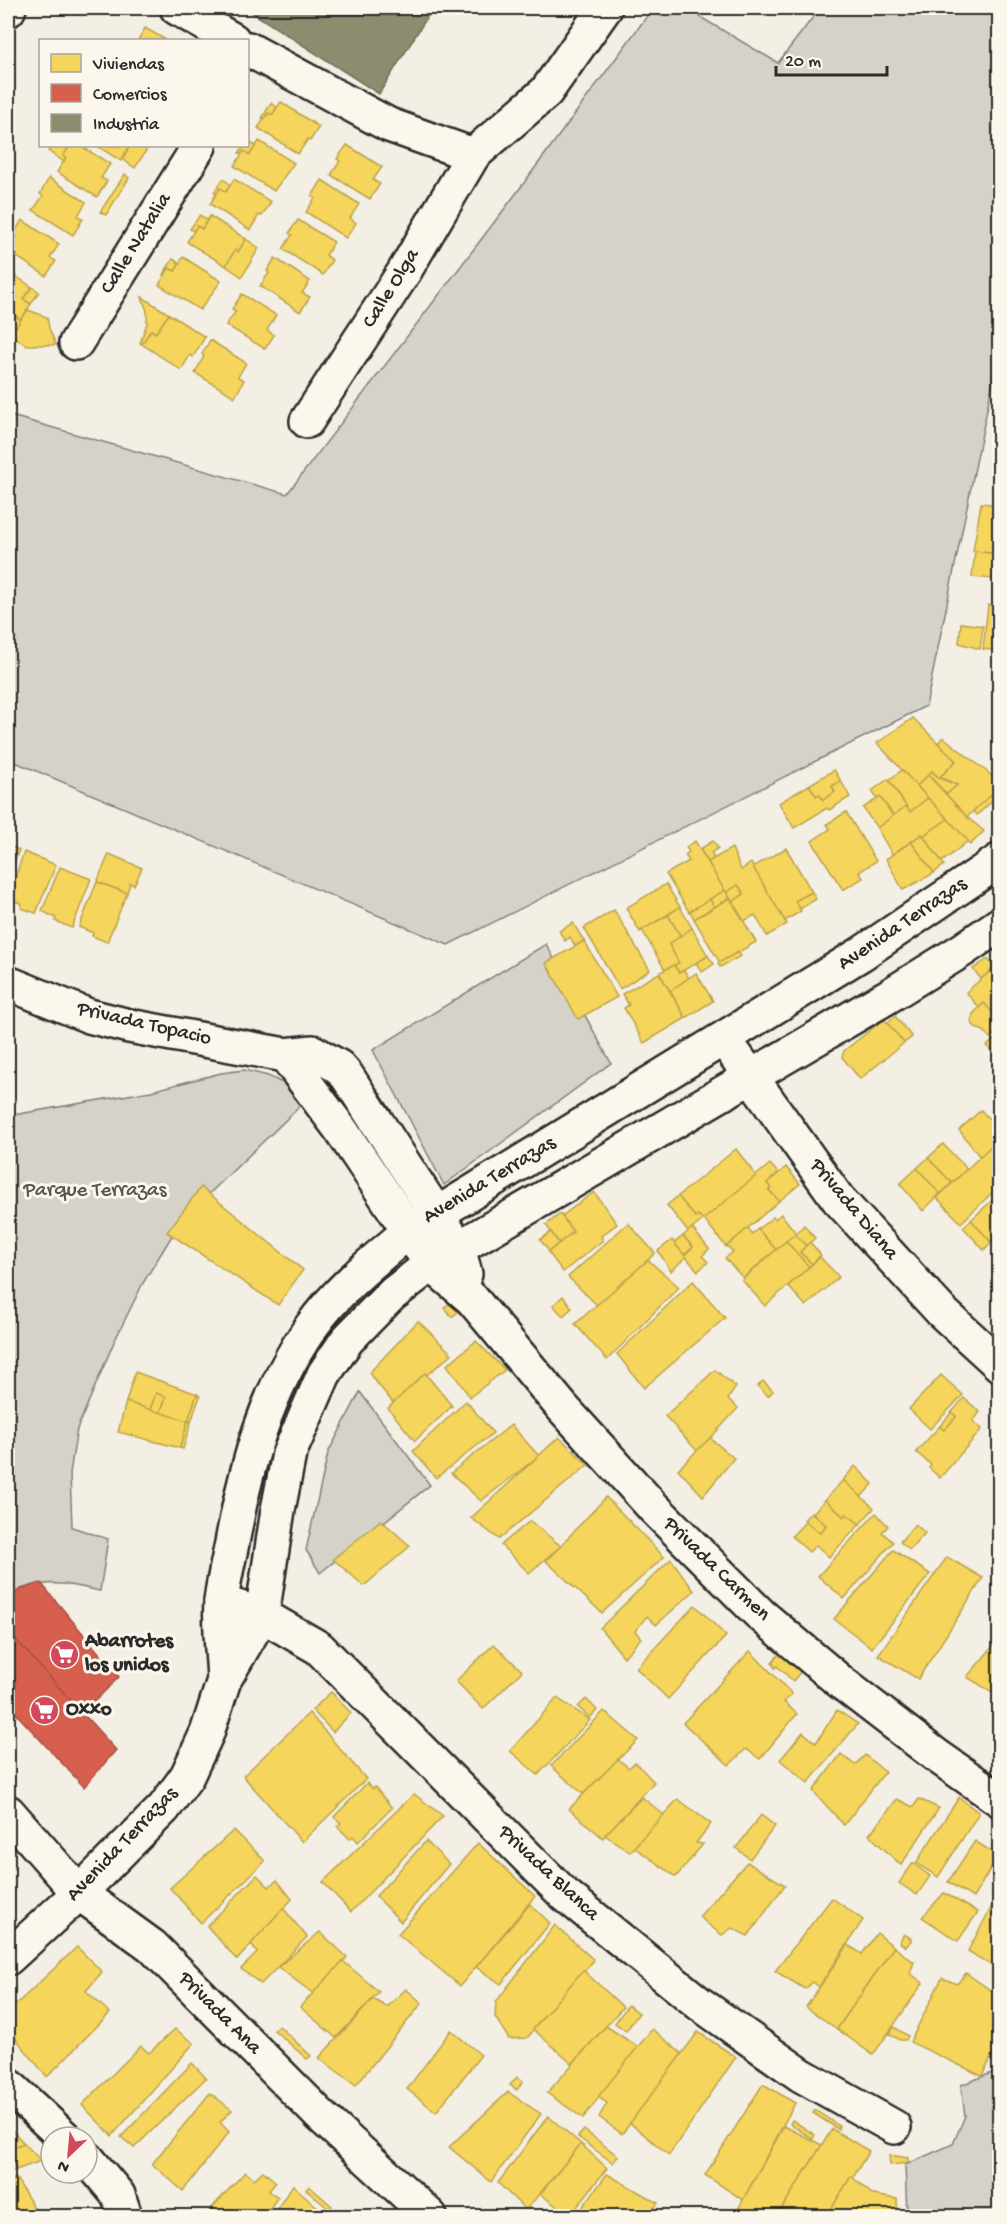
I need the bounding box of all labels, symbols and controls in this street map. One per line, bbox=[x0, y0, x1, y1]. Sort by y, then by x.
legend bbox=[39, 39, 249, 147]
scale bar bbox=[776, 39, 887, 77]
text: 20 m bbox=[785, 52, 821, 73]
text: Viviendas bbox=[92, 55, 165, 76]
text: Comercios bbox=[93, 85, 168, 106]
text: Industria bbox=[93, 115, 160, 136]
street label: Calle Natalia bbox=[96, 188, 179, 299]
street label: Calle Olga bbox=[358, 244, 427, 333]
street label: Avenida Terrazas bbox=[834, 872, 973, 977]
street label: Privada Topacio bbox=[73, 997, 214, 1053]
street label: Avenida Terrazas bbox=[419, 1131, 562, 1230]
street label: Privada Diana bbox=[803, 1153, 904, 1267]
park label: Parque Terrazas bbox=[22, 1179, 168, 1204]
street label: Privada Carmen bbox=[656, 1512, 775, 1627]
place label: Abarrotes los unidos bbox=[84, 1630, 174, 1679]
supermarket icon: Abarrotes los unidos bbox=[48, 1638, 80, 1670]
supermarket icon: Oxxo bbox=[29, 1694, 61, 1726]
place label: Oxxo bbox=[66, 1698, 112, 1723]
street label: Avenida Terrazas bbox=[62, 1781, 185, 1908]
street label: Privada Blanca bbox=[491, 1820, 605, 1928]
street label: Privada Ana bbox=[171, 1966, 267, 2062]
north arrow bbox=[39, 2125, 99, 2185]
text: N bbox=[55, 2154, 73, 2176]

